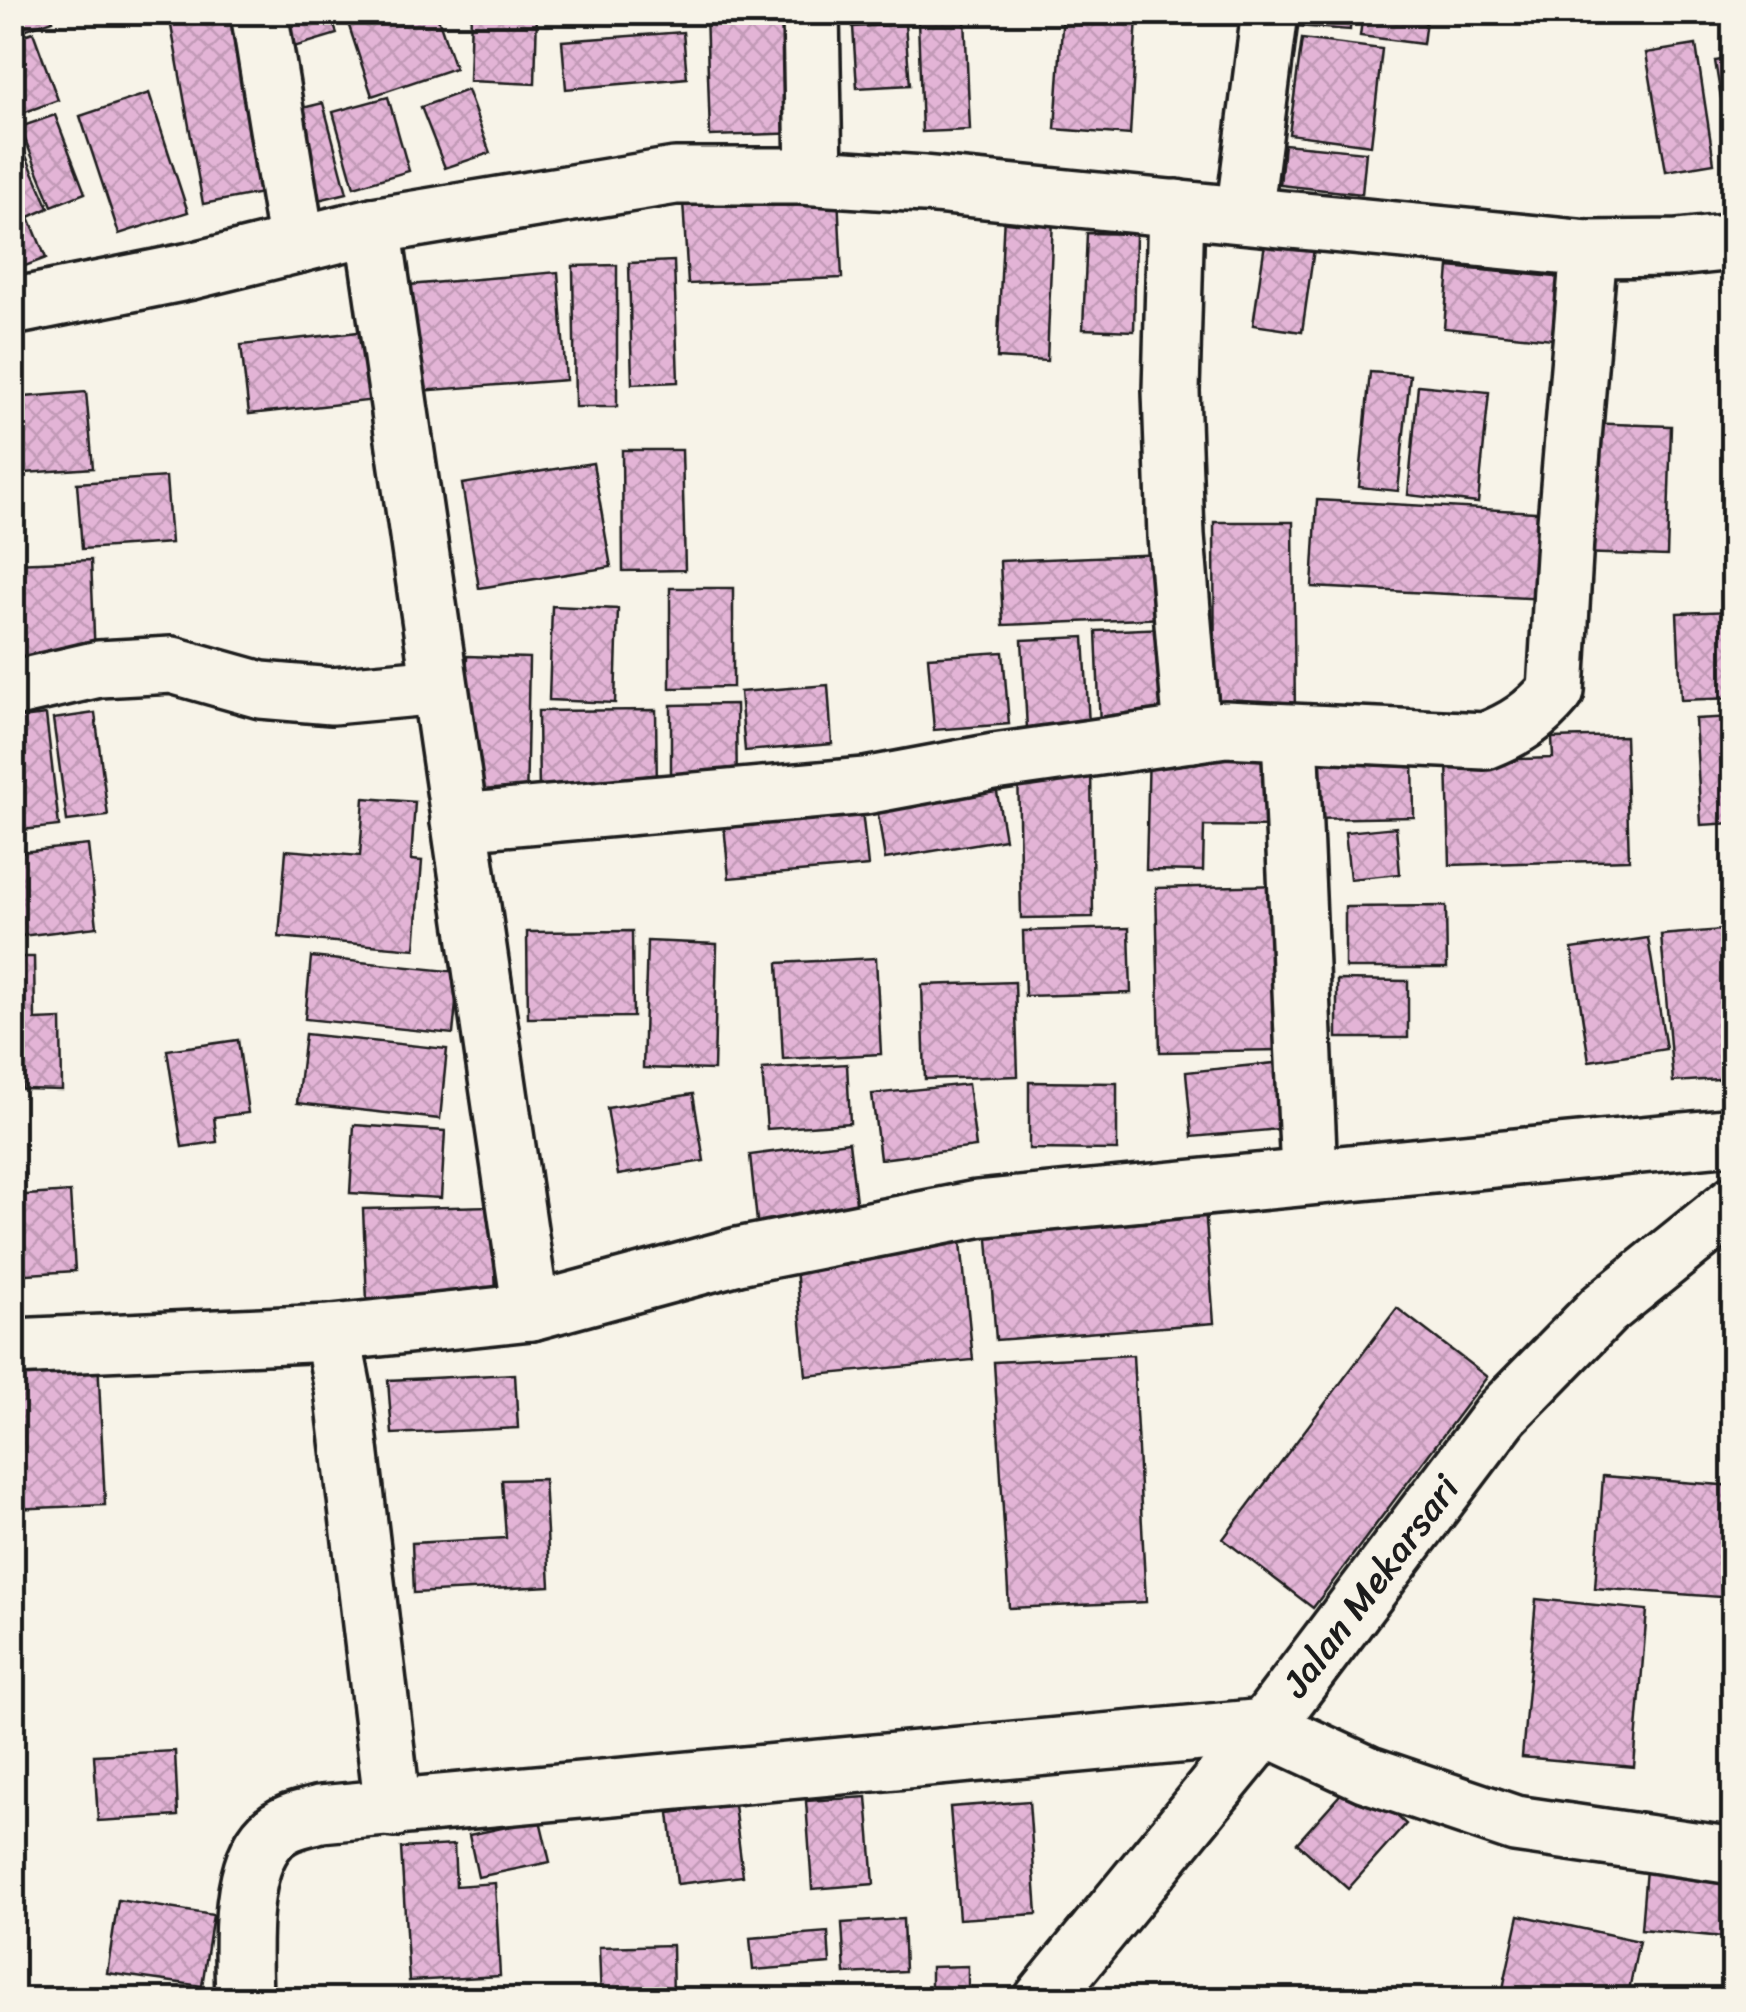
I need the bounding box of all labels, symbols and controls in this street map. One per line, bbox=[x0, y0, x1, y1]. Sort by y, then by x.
street label: Jalan Mekarsari bbox=[1263, 1459, 1479, 1714]

